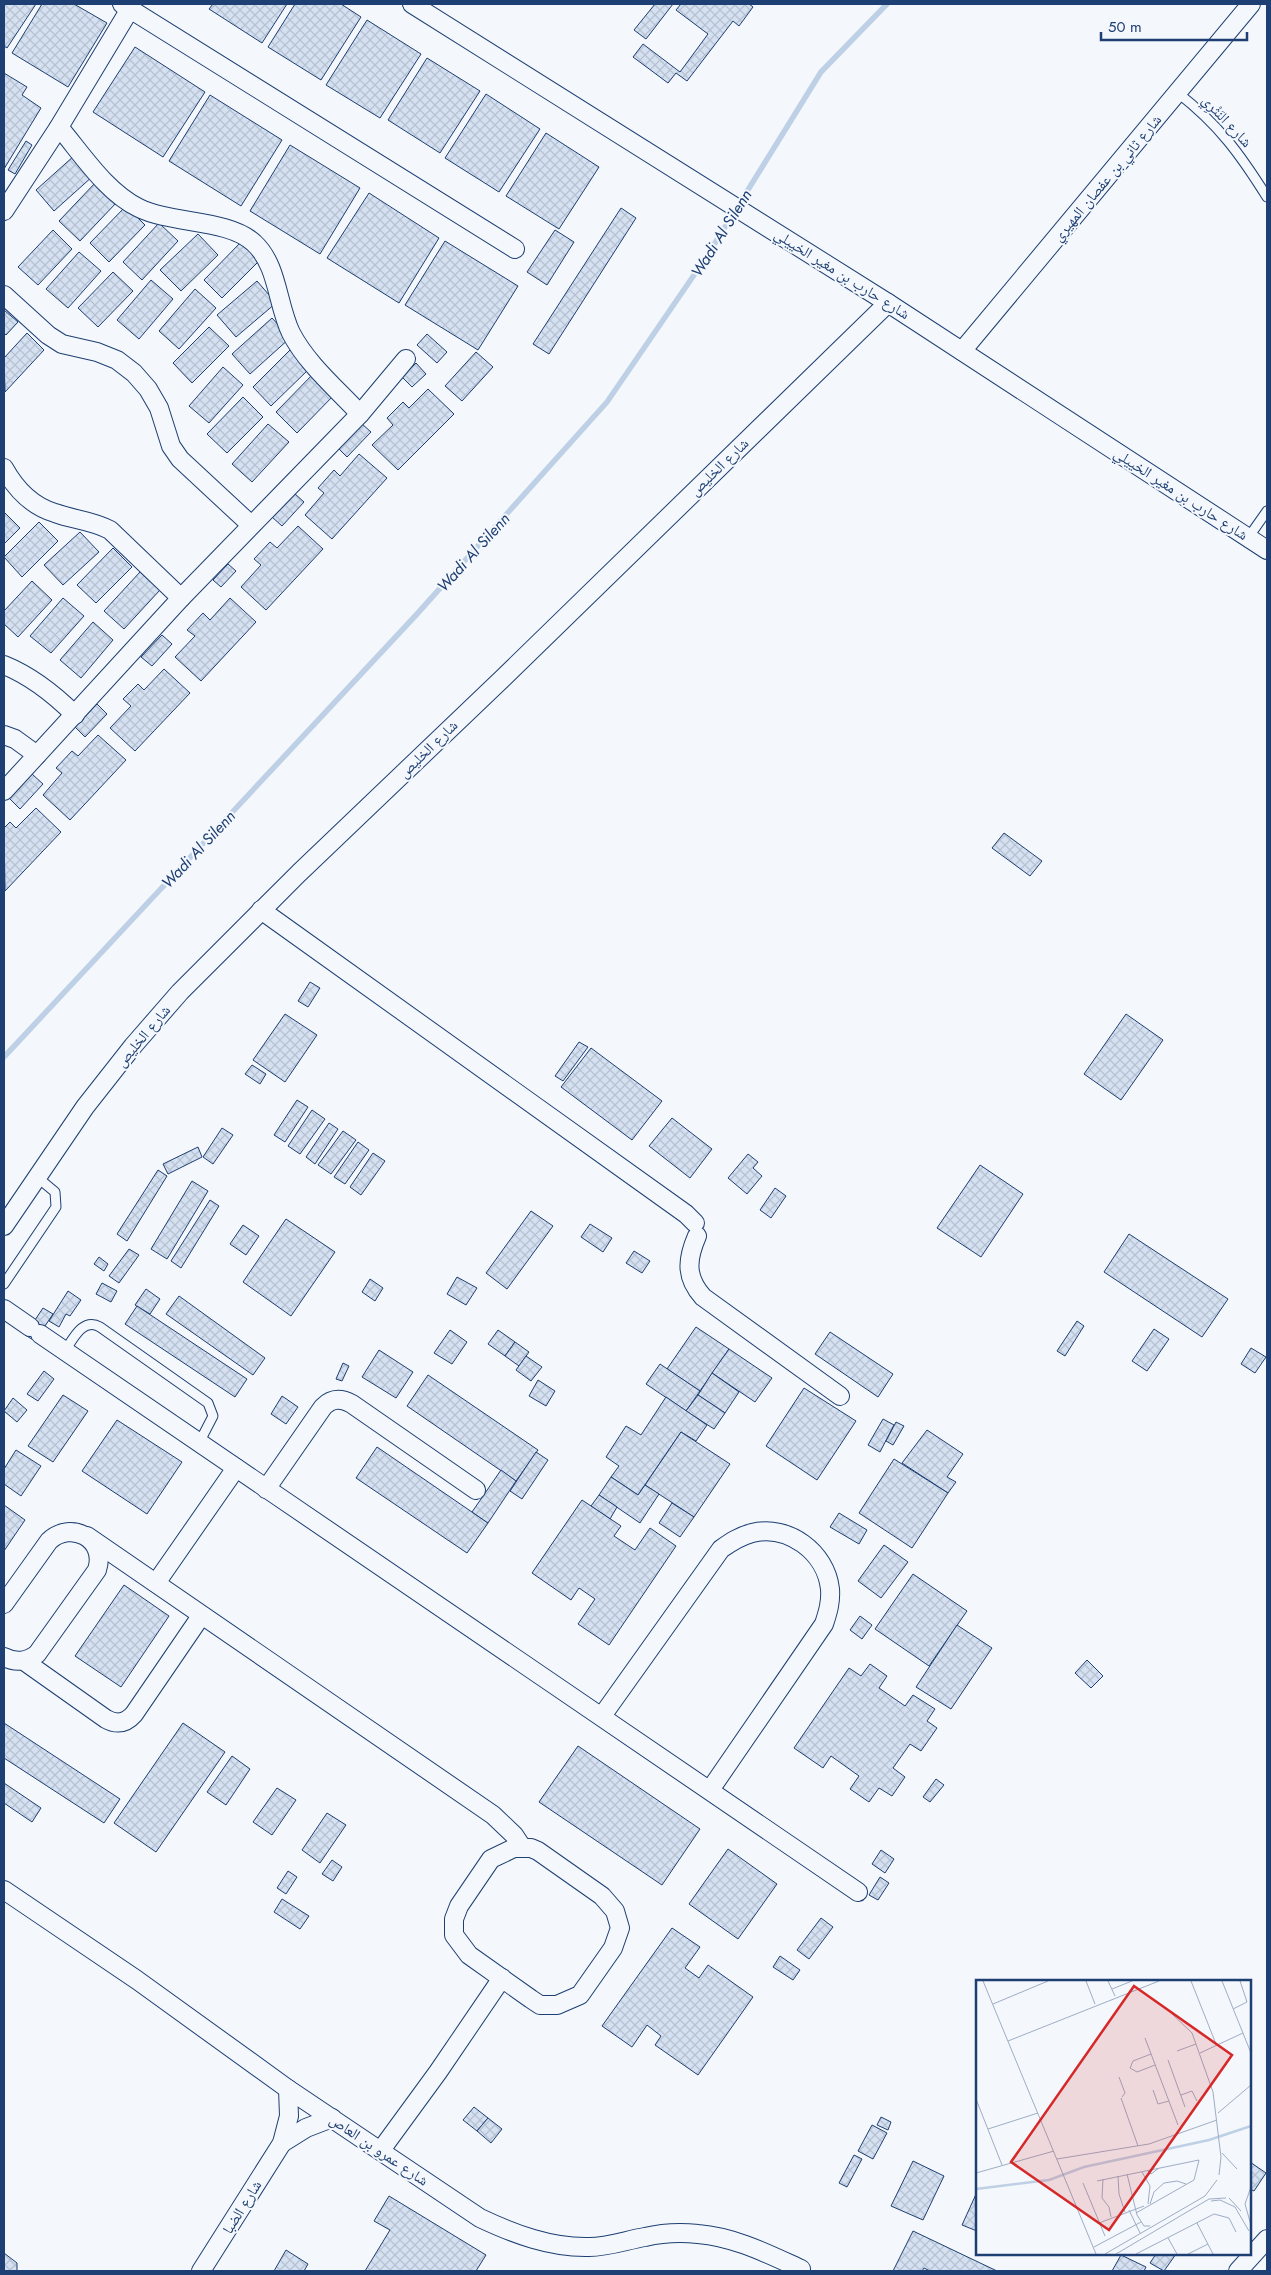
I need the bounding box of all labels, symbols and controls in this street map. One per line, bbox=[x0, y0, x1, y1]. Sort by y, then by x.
scale bar bbox=[1101, 10, 1247, 42]
text: 50 m bbox=[1108, 16, 1142, 38]
street label: شارع النَثْرِي bbox=[1196, 90, 1257, 153]
street label: شارع ثاني بن عفصان المهيري bbox=[1047, 110, 1167, 247]
water label: Wadi Al Silenn bbox=[685, 185, 758, 281]
street label: شارع حارب بن مغير الخييلي bbox=[770, 223, 914, 325]
street label: شارع الخليص bbox=[684, 433, 754, 501]
street label: شارع حارب بن مغير الخييلي bbox=[1109, 442, 1253, 546]
water label: Wadi Al Silenn bbox=[432, 508, 515, 597]
street label: شارع الخليص bbox=[393, 715, 463, 783]
water label: Wadi Al Silenn bbox=[156, 805, 241, 894]
street label: شارع الخليص bbox=[110, 1000, 176, 1072]
inset map bbox=[976, 1980, 1251, 2255]
street label: شارع عمرو بن العاص bbox=[325, 2109, 433, 2191]
street label: شارع الضبا bbox=[217, 2176, 267, 2238]

